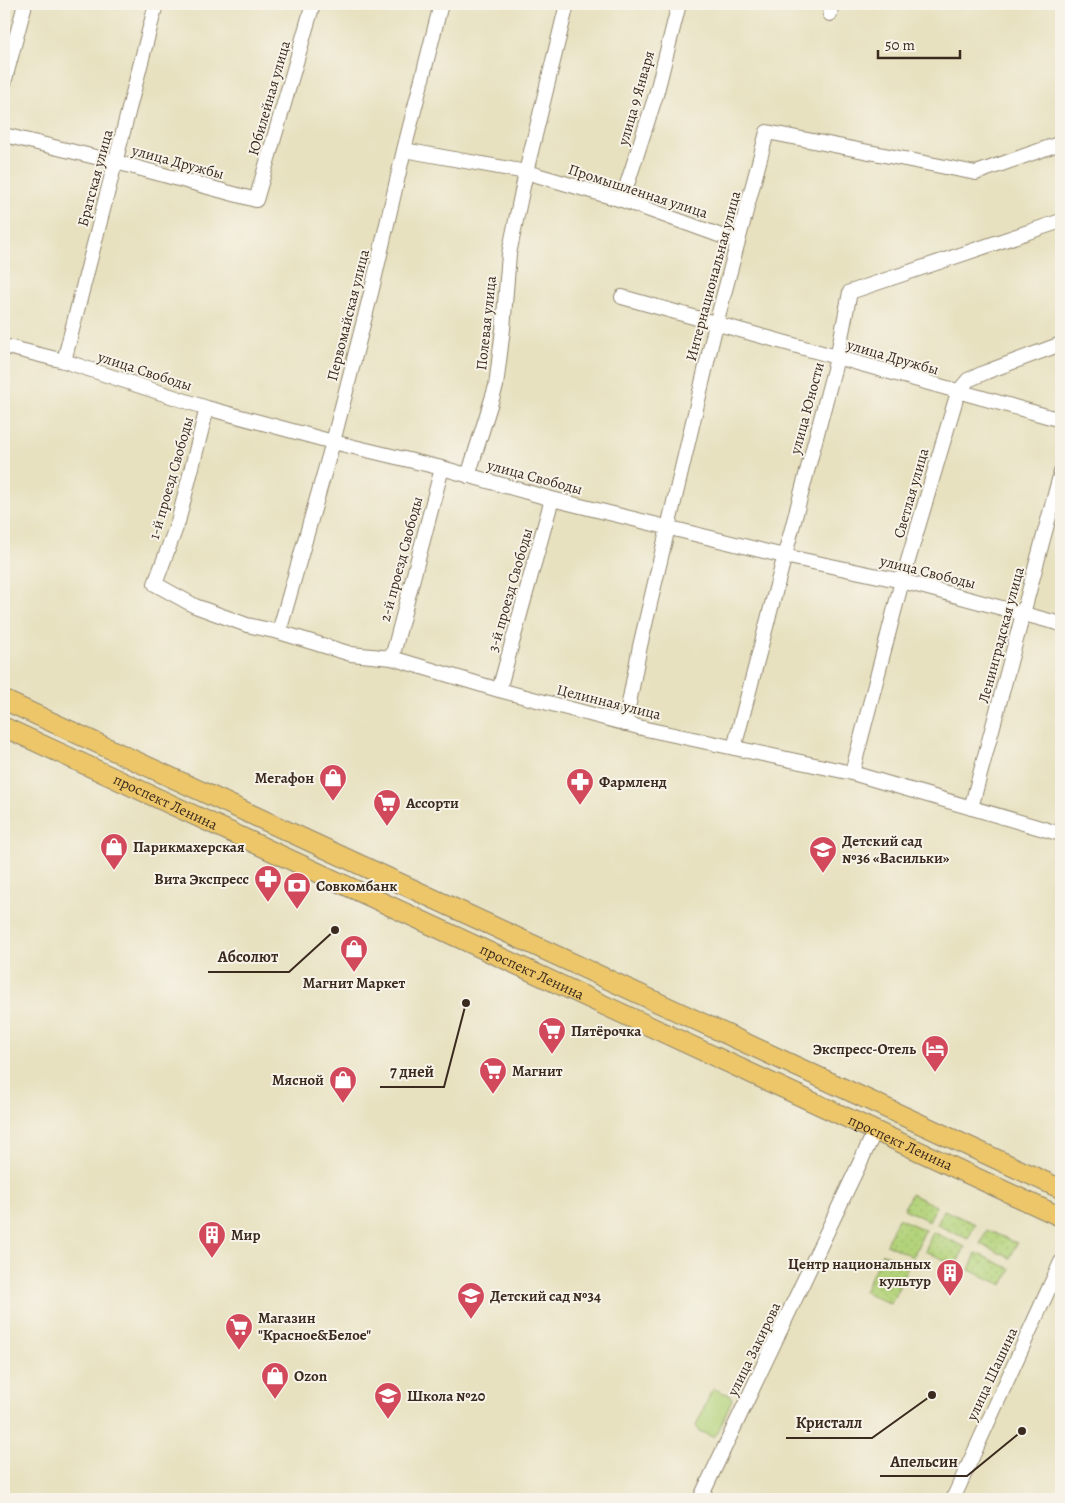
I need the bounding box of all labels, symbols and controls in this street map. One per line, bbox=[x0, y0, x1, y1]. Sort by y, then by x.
scale bar bbox=[878, 28, 960, 60]
text: 50 m bbox=[885, 35, 915, 55]
street label: Юбилейная улица bbox=[243, 38, 295, 158]
street label: улица 9 Января bbox=[613, 48, 659, 149]
street label: Братская улица bbox=[72, 127, 118, 229]
street label: улица Дружбы bbox=[129, 140, 226, 184]
street label: Промышленная улица bbox=[566, 159, 710, 223]
street label: Интернациональная улица bbox=[681, 189, 745, 363]
street label: Первомайская улица bbox=[322, 247, 374, 383]
street label: Полевая улица bbox=[471, 275, 501, 371]
street label: улица Дружбы bbox=[844, 334, 941, 380]
street label: улица Свободы bbox=[94, 346, 195, 396]
street label: улица Юности bbox=[785, 360, 829, 457]
street label: 1-й проезд Свободы bbox=[144, 414, 198, 542]
street label: Светлая улица bbox=[889, 446, 933, 540]
street label: улица Свободы bbox=[484, 454, 585, 499]
street label: 2-й проезд Свободы bbox=[375, 494, 427, 624]
street label: 3-й проезд Свободы bbox=[483, 526, 537, 654]
street label: улица Свободы bbox=[877, 550, 978, 594]
street label: Ленинградская улица bbox=[973, 565, 1029, 705]
street label: Целинная улица bbox=[555, 679, 663, 725]
shop icon: Мегафон bbox=[318, 763, 348, 802]
pharmacy icon: Фармленд bbox=[565, 767, 595, 806]
place label: Мегафон bbox=[255, 768, 314, 788]
street label: проспект Ленина bbox=[110, 769, 221, 835]
place label: Фармленд bbox=[599, 772, 667, 792]
supermarket icon: Ассорти bbox=[372, 788, 402, 827]
place label: Ассорти bbox=[405, 793, 459, 813]
place label: Детский сад №36 «Васильки» bbox=[842, 831, 950, 868]
shop icon: Парикмахерская bbox=[99, 832, 129, 871]
school or university icon: Детский сад №36 «Васильки» bbox=[808, 835, 838, 874]
place label: Парикмахерская bbox=[133, 837, 245, 857]
pharmacy icon: Вита Экспресс bbox=[253, 864, 283, 903]
place label: Вита Экспресс bbox=[154, 869, 249, 889]
bank icon: Совкомбанк bbox=[282, 871, 312, 910]
place label: Совкомбанк bbox=[316, 876, 397, 896]
shop icon: Магнит Маркет bbox=[339, 934, 369, 973]
street label: проспект Ленина bbox=[477, 939, 587, 1005]
callout: Абсолют bbox=[208, 941, 289, 972]
text: Абсолют bbox=[217, 946, 279, 968]
place label: Магнит Маркет bbox=[303, 973, 405, 993]
supermarket icon: Пятёрочка bbox=[537, 1016, 567, 1055]
place label: Пятёрочка bbox=[571, 1021, 642, 1041]
hotel icon: Экспресс-Отель bbox=[920, 1034, 950, 1073]
place label: Экспресс-Отель bbox=[813, 1039, 916, 1059]
callout: 7 дней bbox=[380, 1056, 444, 1087]
supermarket icon: Магнит bbox=[478, 1056, 508, 1095]
text: 7 дней bbox=[390, 1061, 434, 1083]
place label: Магнит bbox=[512, 1061, 563, 1081]
shop icon: Мясной bbox=[328, 1065, 358, 1104]
place label: Мясной bbox=[272, 1070, 324, 1090]
street label: проспект Ленина bbox=[845, 1110, 956, 1175]
building icon: Мир bbox=[197, 1220, 227, 1259]
place label: Мир bbox=[231, 1225, 260, 1245]
place label: Центр национальных культур bbox=[788, 1254, 931, 1291]
building icon: Центр национальных культур bbox=[935, 1258, 965, 1297]
school or university icon: Детский сад №34 bbox=[456, 1281, 486, 1320]
place label: Детский сад №34 bbox=[490, 1286, 601, 1306]
street label: улица Закирова bbox=[722, 1299, 785, 1400]
place label: Магазин "Красное&Белое" bbox=[258, 1308, 371, 1345]
supermarket icon: Магазин "Красное&Белое" bbox=[224, 1312, 254, 1351]
street label: улица Шашина bbox=[961, 1324, 1022, 1425]
shop icon: Ozon bbox=[260, 1361, 290, 1400]
place label: Ozon bbox=[294, 1366, 328, 1386]
school or university icon: Школа №20 bbox=[373, 1381, 403, 1420]
place label: Школа №20 bbox=[407, 1386, 486, 1406]
callout: Кристалл bbox=[786, 1407, 872, 1438]
text: Кристалл bbox=[796, 1412, 862, 1434]
callout: Апельсин bbox=[880, 1445, 967, 1476]
text: Апельсин bbox=[889, 1451, 958, 1473]

